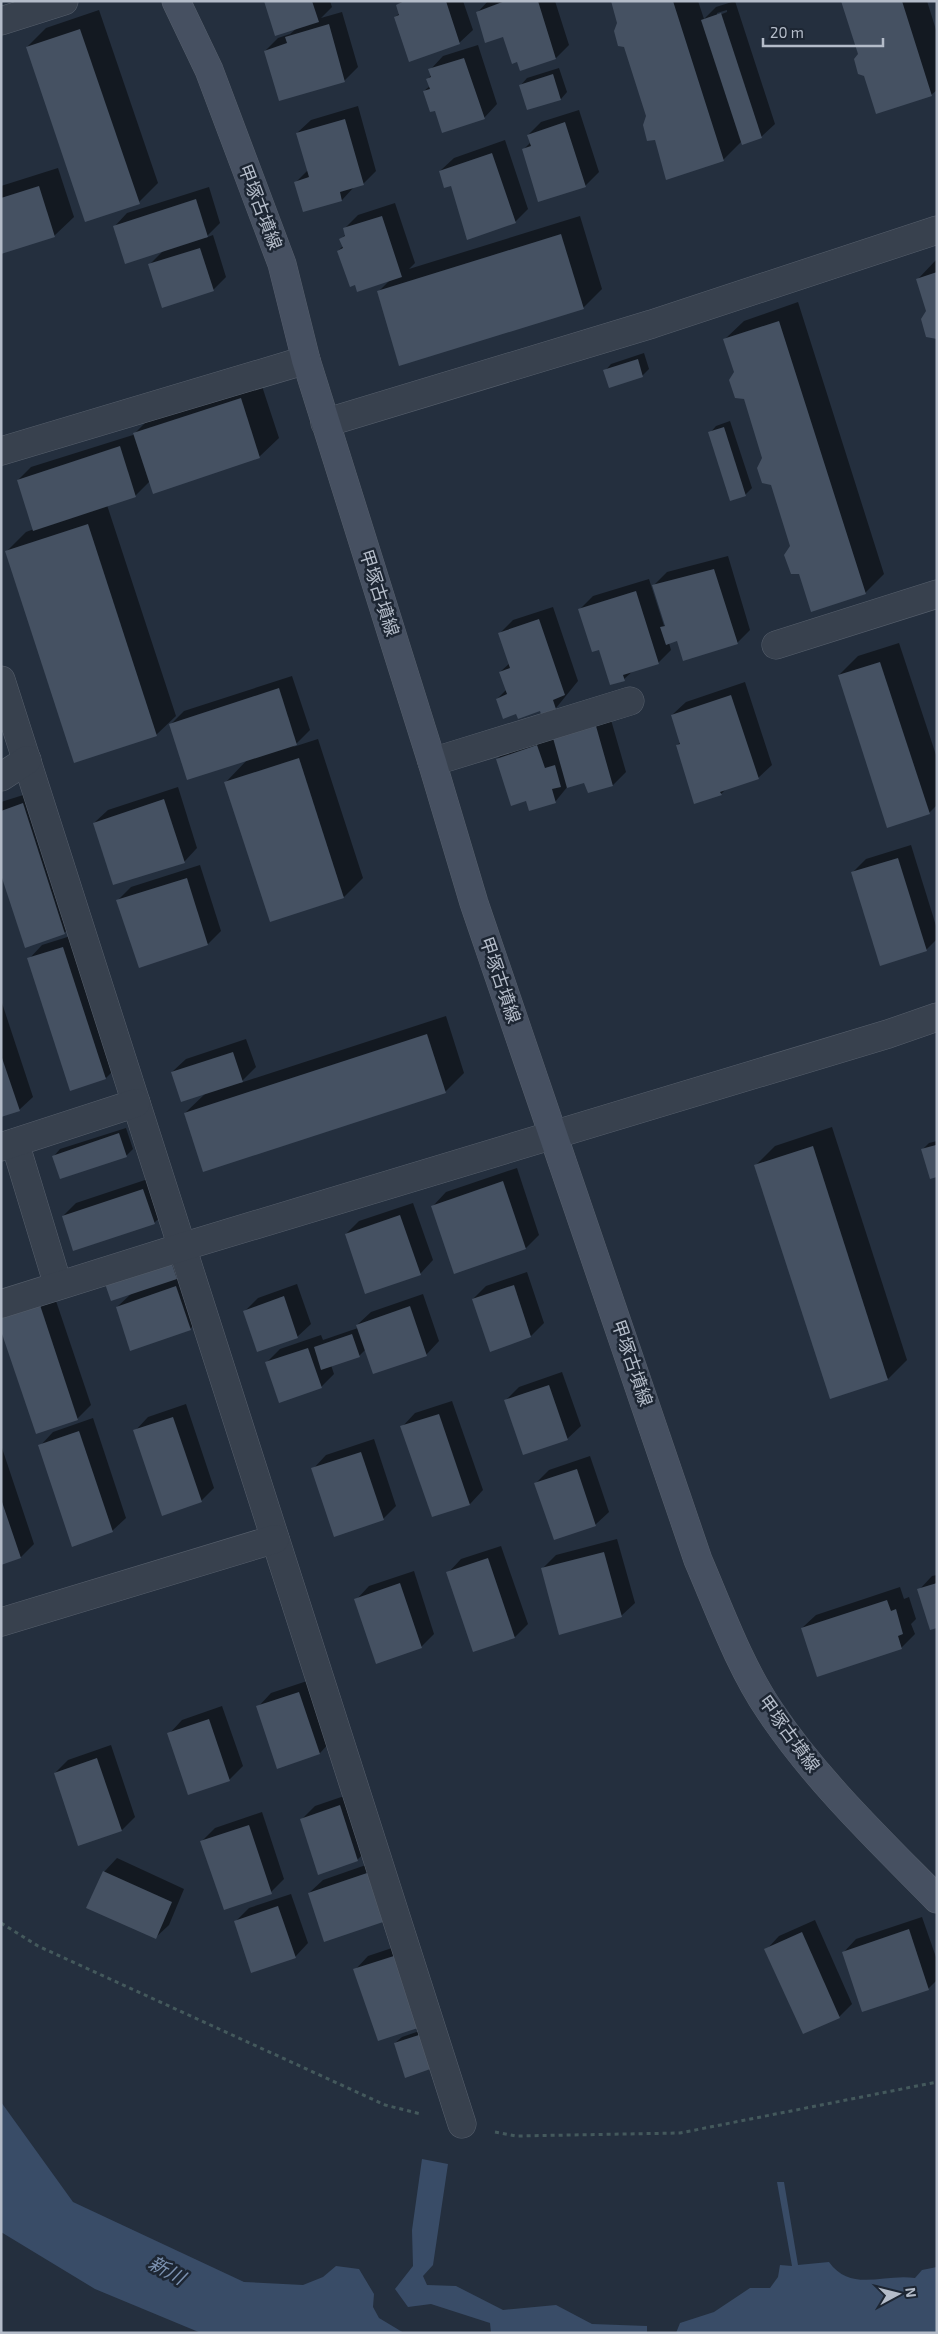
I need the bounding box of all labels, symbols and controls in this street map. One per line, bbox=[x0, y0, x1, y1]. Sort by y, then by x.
scale bar bbox=[763, 15, 883, 47]
text: 20 m bbox=[770, 23, 804, 41]
street label: 甲塚古墳線 bbox=[235, 161, 287, 253]
street label: 甲塚古墳線 bbox=[356, 546, 404, 639]
street label: 甲塚古墳線 bbox=[476, 934, 526, 1026]
street label: 甲塚古墳線 bbox=[608, 1317, 658, 1409]
street label: 甲塚古墳線 bbox=[754, 1691, 825, 1776]
water label: 新川 bbox=[145, 2250, 191, 2290]
north arrow bbox=[873, 2269, 923, 2319]
text: N bbox=[902, 2286, 920, 2298]

